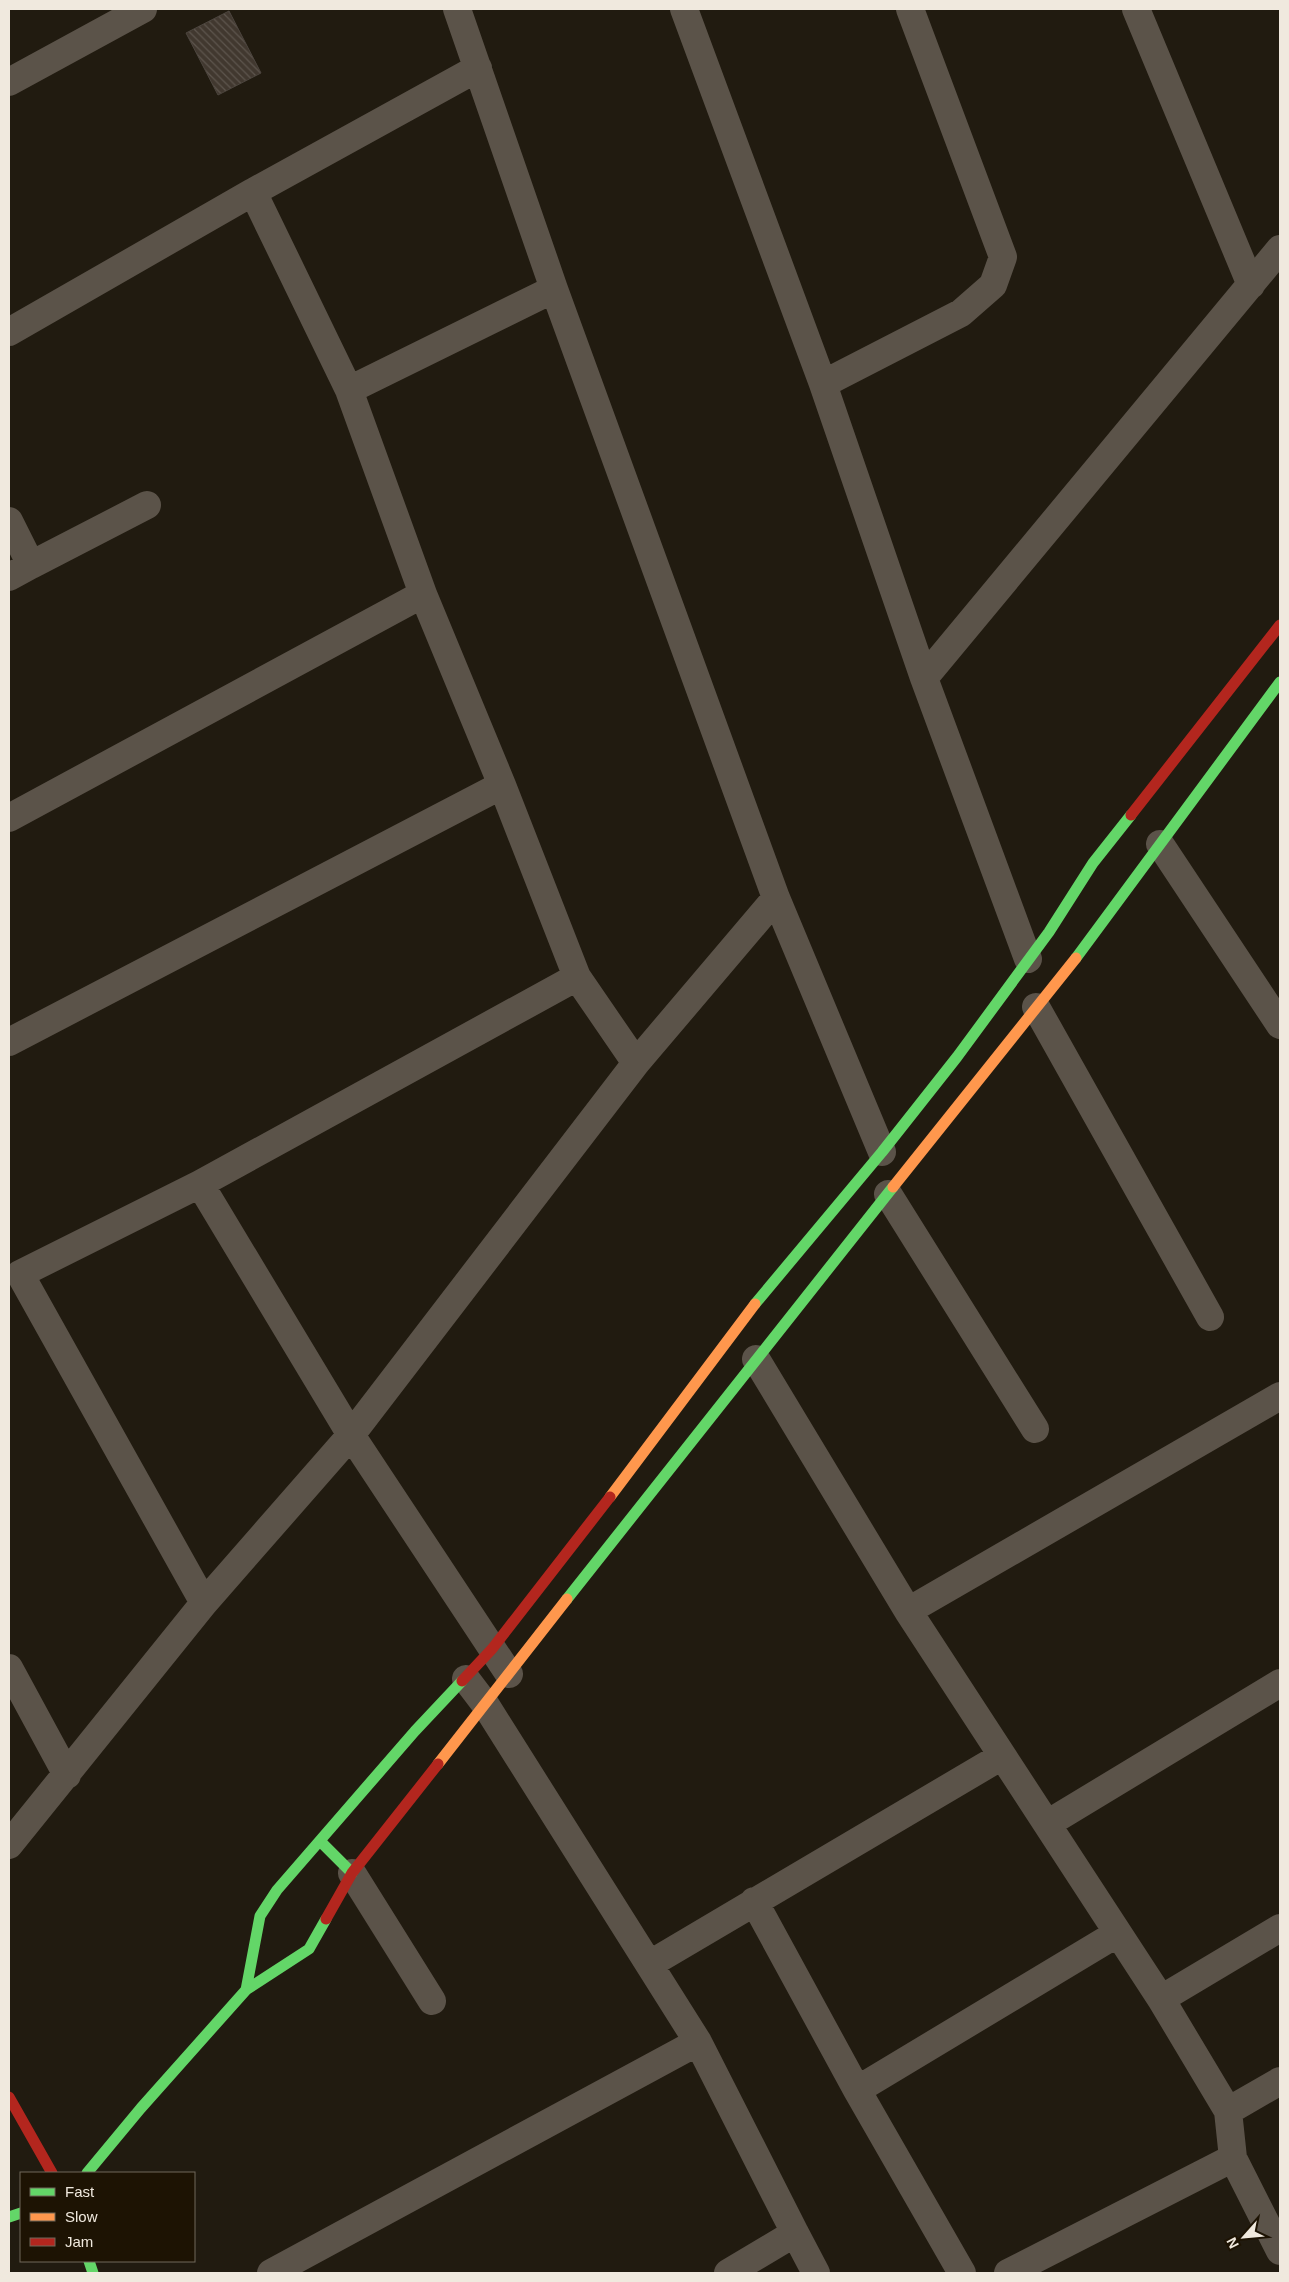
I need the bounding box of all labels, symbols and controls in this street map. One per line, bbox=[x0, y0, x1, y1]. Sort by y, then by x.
legend bbox=[20, 2172, 195, 2262]
text: Fast bbox=[65, 2183, 95, 2200]
text: Slow bbox=[65, 2208, 98, 2225]
north arrow bbox=[1219, 2212, 1269, 2262]
text: Jam bbox=[65, 2233, 93, 2250]
text: N bbox=[1223, 2235, 1242, 2251]

